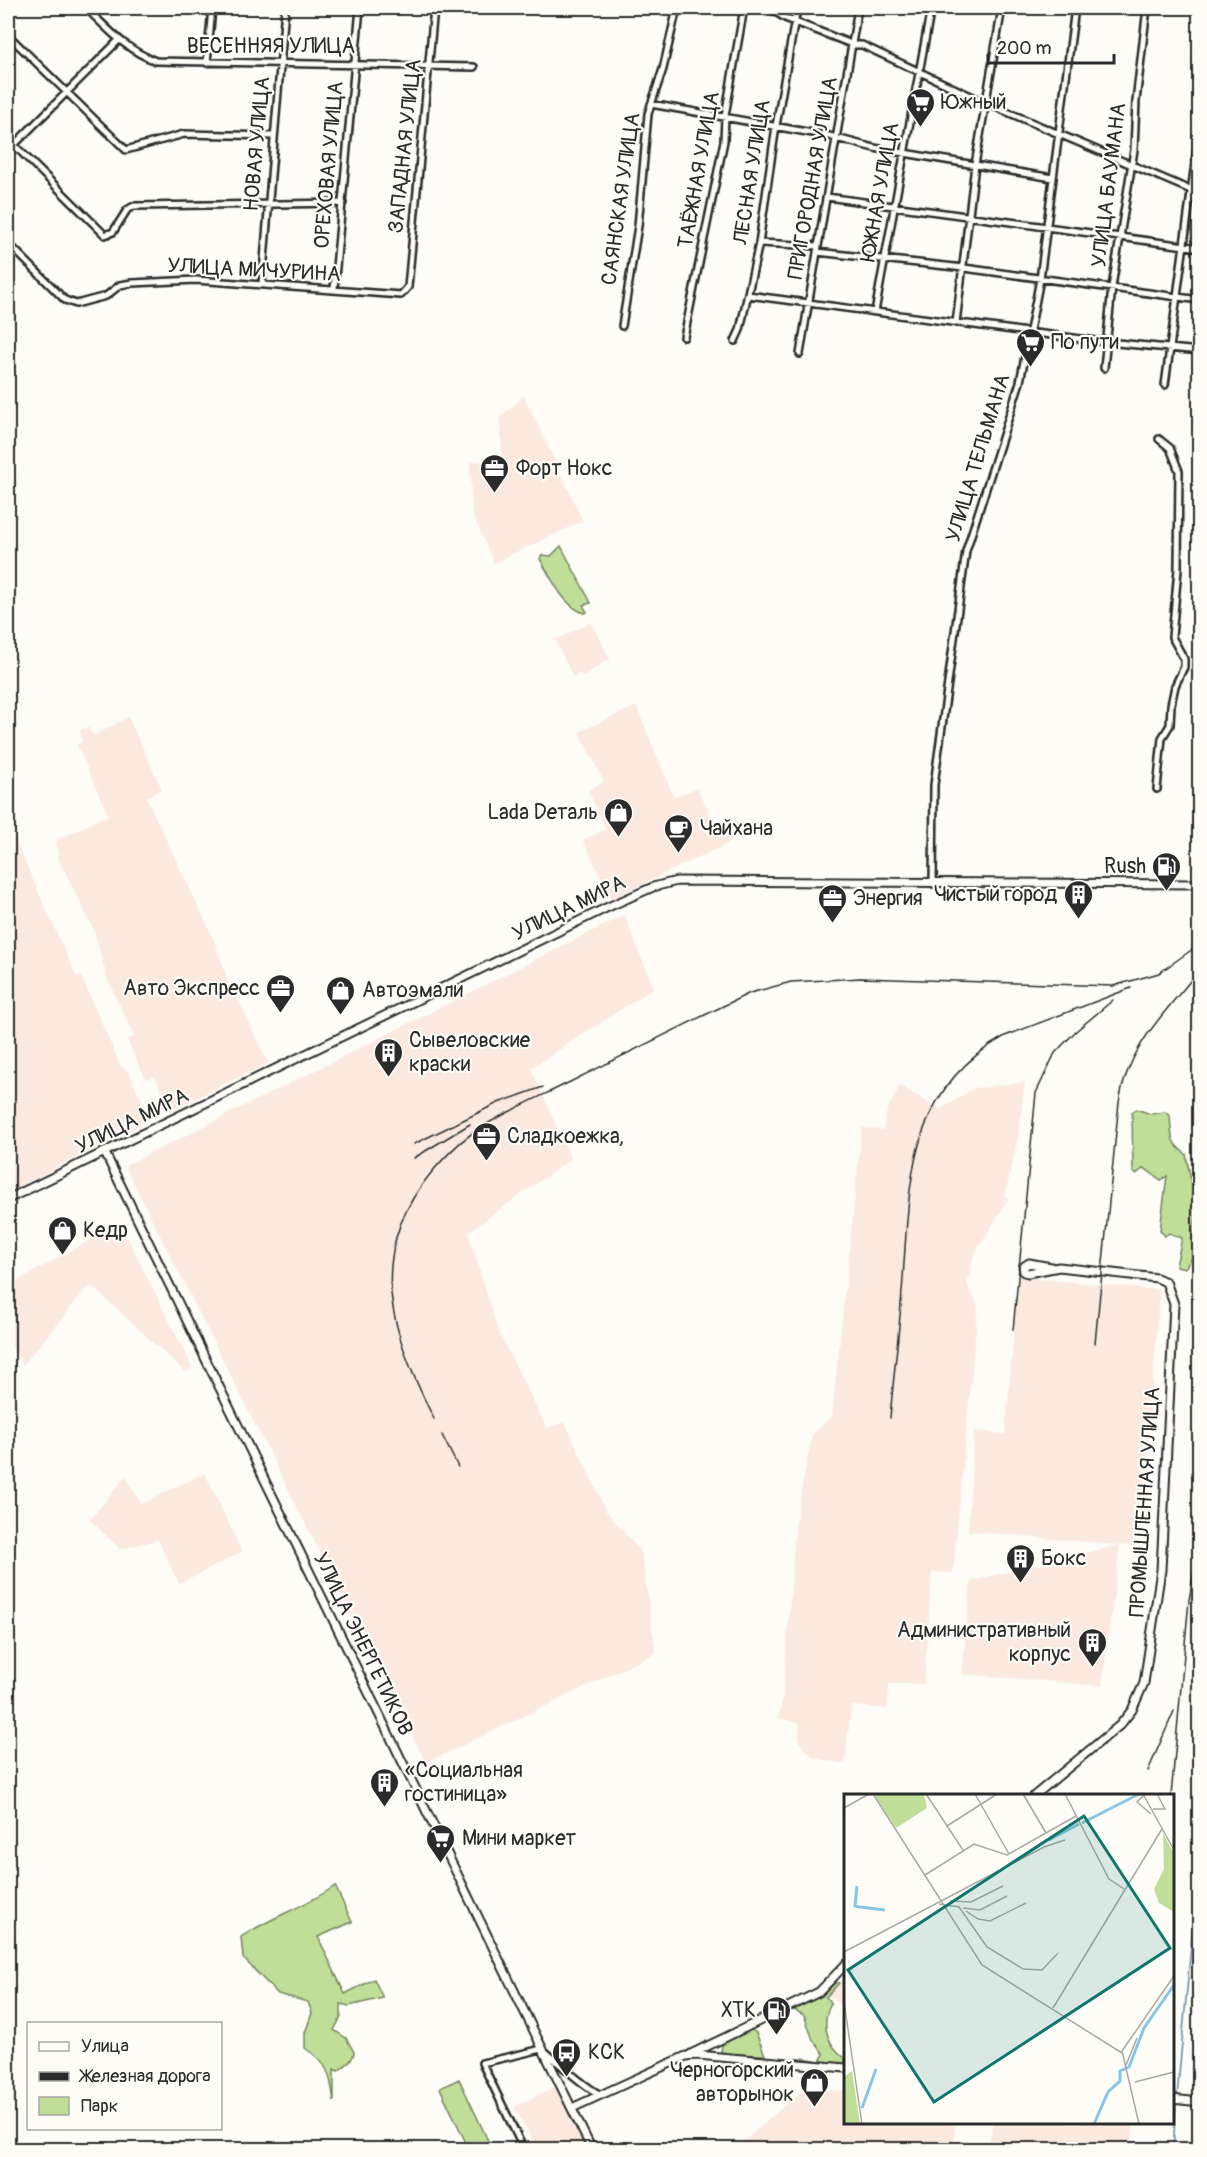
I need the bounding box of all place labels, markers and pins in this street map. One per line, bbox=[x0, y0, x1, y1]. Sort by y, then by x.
supermarket icon: Южный bbox=[904, 86, 936, 128]
place label: Южный bbox=[941, 89, 1007, 116]
supermarket icon: По пути bbox=[1014, 326, 1046, 368]
place label: По пути bbox=[1051, 329, 1119, 356]
office icon: Форт Нокс bbox=[479, 452, 511, 494]
place label: Форт Нокс bbox=[516, 455, 612, 482]
shop icon: Lada Dеталь bbox=[603, 796, 635, 838]
place label: Lada Dеталь bbox=[487, 799, 598, 826]
cafe icon: Чайхана bbox=[663, 812, 695, 854]
place label: Чайхана bbox=[700, 815, 773, 842]
fuel station icon: Rush bbox=[1151, 850, 1183, 892]
place label: Rush bbox=[1104, 853, 1146, 880]
building icon: Чистый город bbox=[1062, 878, 1094, 920]
place label: Чистый город bbox=[934, 881, 1057, 908]
office icon: Энергия bbox=[816, 882, 848, 924]
place label: Энергия bbox=[853, 885, 923, 912]
office icon: Авто Экспресс bbox=[265, 972, 297, 1014]
shop icon: Автоэмали bbox=[325, 974, 357, 1016]
place label: Авто Экспресс bbox=[123, 975, 260, 1002]
place label: Автоэмали bbox=[362, 977, 463, 1004]
place label: Сывеловские краски bbox=[409, 1027, 531, 1078]
building icon: Сывеловские краски bbox=[372, 1036, 404, 1078]
office icon: Сладкоежка, bbox=[470, 1120, 502, 1162]
place label: Сладкоежка, bbox=[507, 1123, 624, 1150]
shop icon: Кедр bbox=[46, 1214, 78, 1256]
place label: Кедр bbox=[83, 1217, 128, 1244]
building icon: Бокс bbox=[1004, 1542, 1036, 1584]
place label: Бокс bbox=[1041, 1545, 1086, 1572]
place label: Административный корпус bbox=[897, 1617, 1071, 1668]
building icon: Административный корпус bbox=[1076, 1626, 1108, 1668]
place label: «Социальная гостиница» bbox=[405, 1757, 523, 1808]
building icon: «Социальная гостиница» bbox=[368, 1766, 400, 1808]
supermarket icon: Мини маркет bbox=[425, 1822, 457, 1864]
place label: Мини маркет bbox=[462, 1825, 577, 1852]
fuel station icon: ХТК bbox=[761, 1994, 793, 2036]
place label: ХТК bbox=[721, 1997, 756, 2024]
bus stop icon: КСК bbox=[551, 2036, 583, 2078]
place label: КСК bbox=[588, 2039, 625, 2066]
place label: Черногорский авторынок bbox=[670, 2057, 794, 2108]
shop icon: Черногорский авторынок bbox=[799, 2066, 831, 2108]

